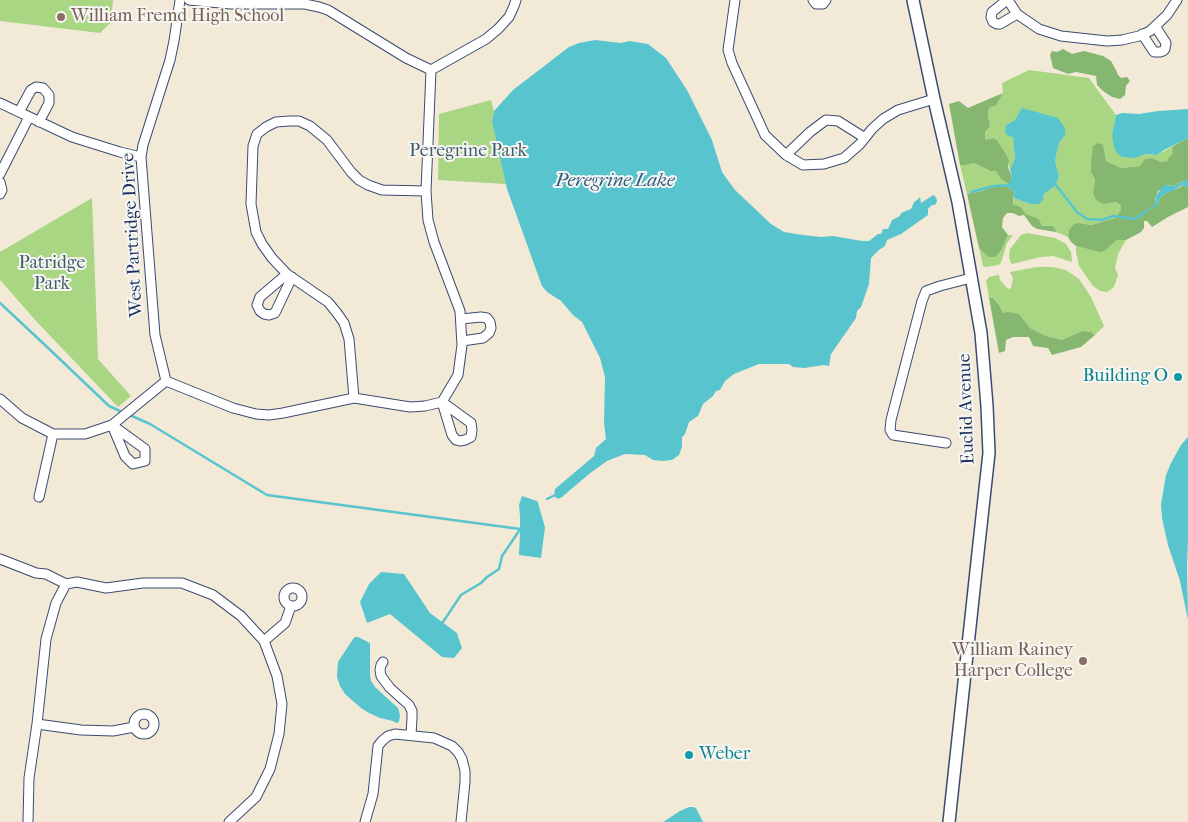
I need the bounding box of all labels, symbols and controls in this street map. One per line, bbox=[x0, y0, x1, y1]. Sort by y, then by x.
place label: William Fremd High School bbox=[71, 6, 284, 28]
marker: William Fremd High School bbox=[55, 11, 67, 23]
park label: Peregrine Park bbox=[409, 141, 527, 163]
street label: West Partridge Drive bbox=[118, 152, 148, 318]
water label: Peregrine Lake bbox=[555, 170, 675, 192]
park label: Patridge Park bbox=[19, 253, 85, 296]
street label: Euclid Avenue bbox=[954, 353, 980, 465]
place label: Building O bbox=[1083, 366, 1168, 388]
marker: Building O bbox=[1172, 371, 1184, 383]
place label: William Rainey Harper College bbox=[952, 640, 1073, 682]
marker: William Rainey Harper College bbox=[1077, 655, 1089, 667]
place label: Weber bbox=[699, 744, 750, 766]
marker: Weber bbox=[683, 749, 695, 761]

